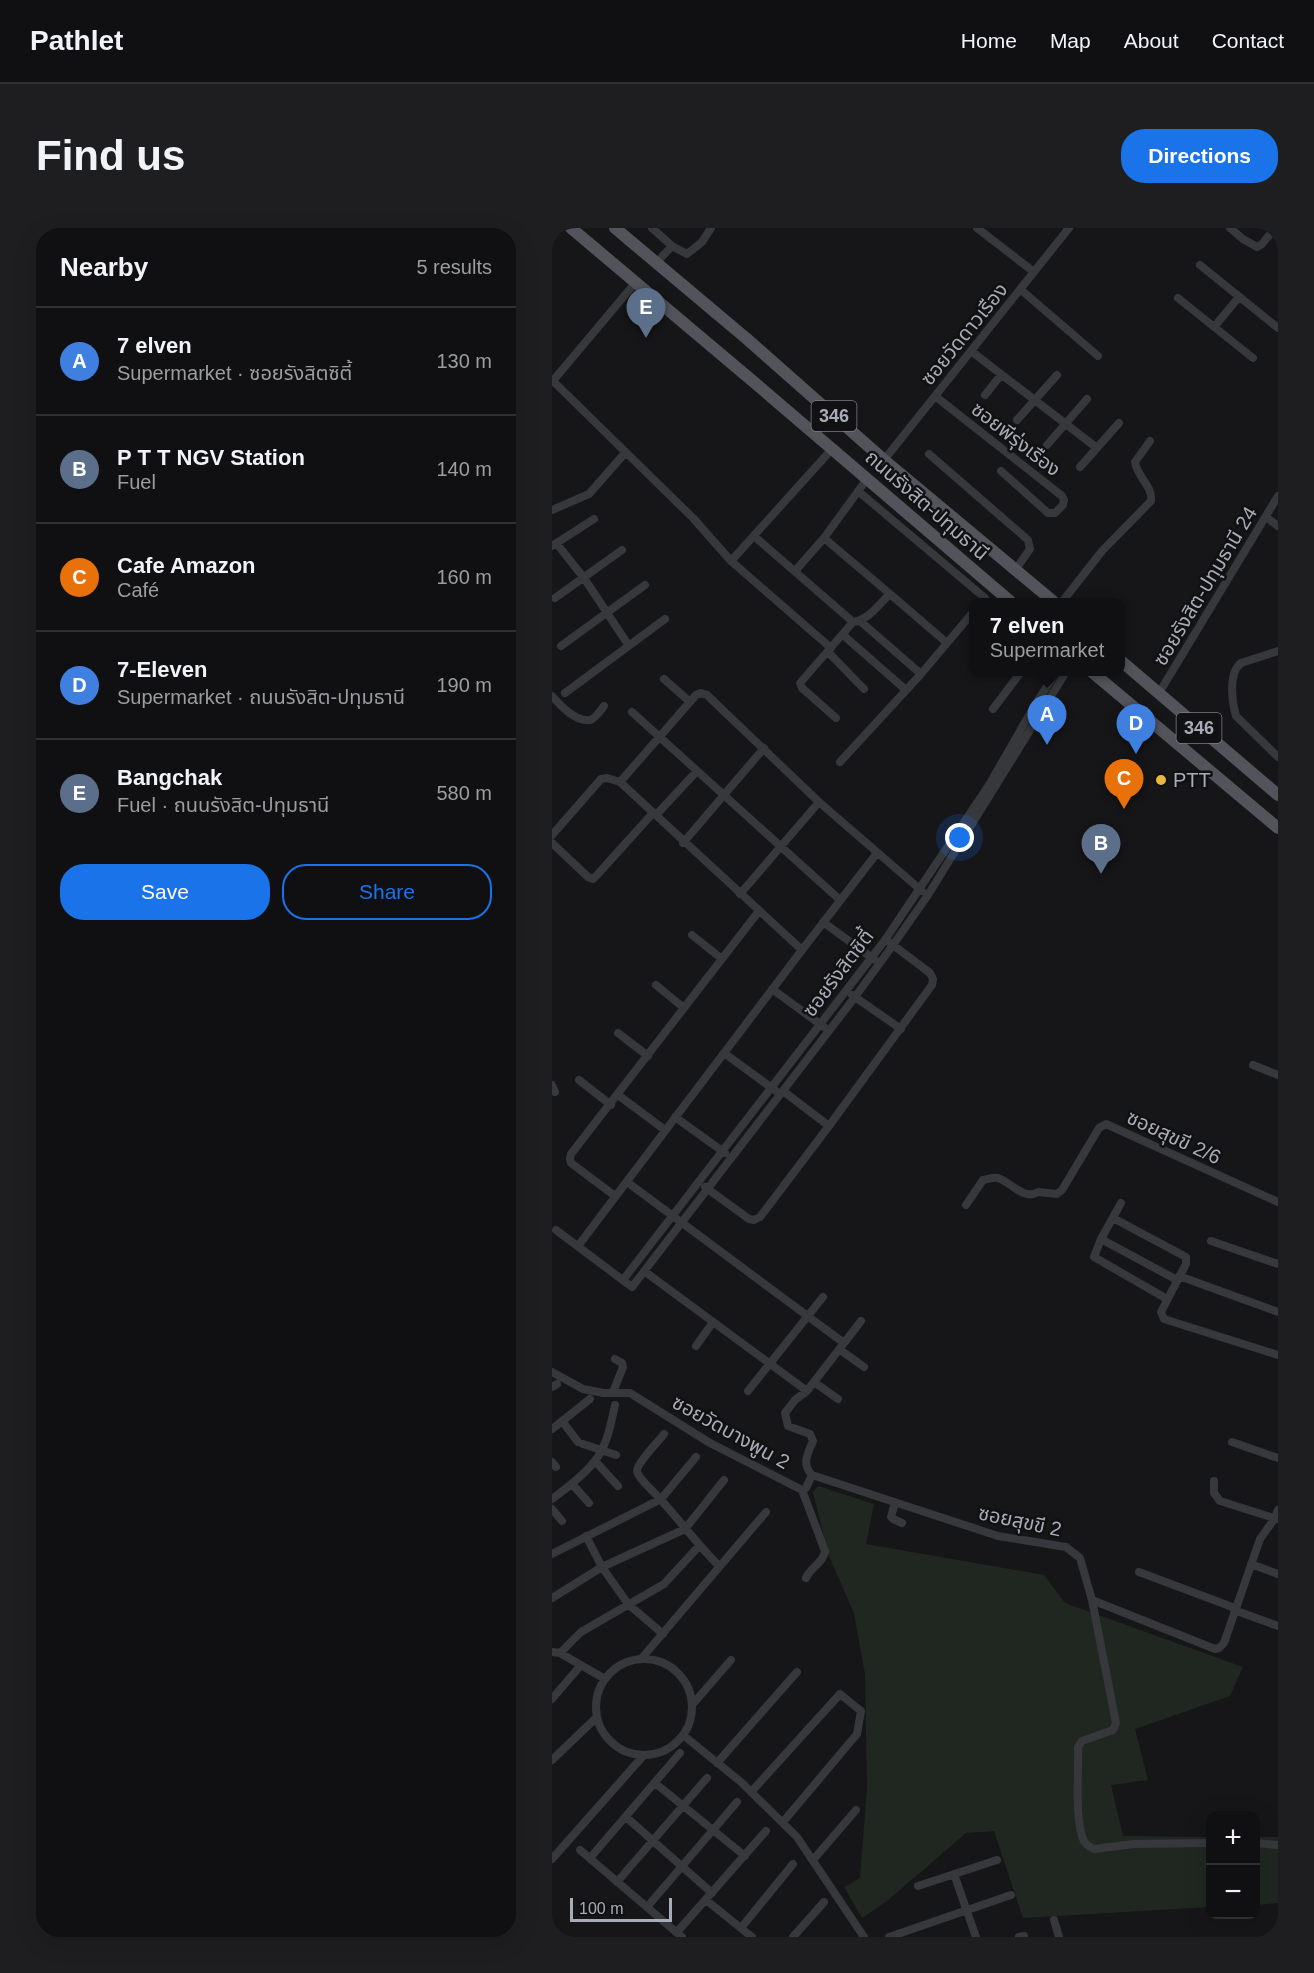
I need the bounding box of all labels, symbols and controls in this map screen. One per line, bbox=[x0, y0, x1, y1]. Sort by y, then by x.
text: Pathlet bbox=[30, 25, 123, 56]
text: Home bbox=[961, 29, 1017, 52]
text: Map bbox=[1050, 29, 1091, 52]
text: About bbox=[1124, 29, 1179, 52]
text: Contact bbox=[1212, 29, 1284, 52]
button: Directions bbox=[1121, 129, 1278, 183]
text: Find us bbox=[36, 132, 185, 179]
text: Nearby bbox=[60, 252, 148, 282]
text: 5 results bbox=[416, 256, 492, 278]
street label: ซอยวัดดาวเรือง bbox=[916, 279, 1012, 389]
pin: E bbox=[626, 288, 665, 338]
text: 7 elven bbox=[117, 333, 192, 358]
text: A bbox=[72, 350, 87, 372]
text: 130 m bbox=[436, 350, 492, 372]
text: Supermarket · ซอยรังสิตซิตี้ bbox=[117, 362, 352, 384]
street label: ซอยพีรุ่งเรือง bbox=[967, 398, 1065, 481]
road number: 346 bbox=[812, 401, 856, 431]
text: P T T NGV Station bbox=[117, 445, 305, 470]
street label: ถนนรังสิต-ปทุมธานี bbox=[860, 446, 993, 565]
text: B bbox=[72, 458, 87, 480]
text: 140 m bbox=[436, 458, 492, 480]
text: Fuel bbox=[117, 471, 156, 493]
street label: ซอยรังสิต-ปทุมธานี 24 bbox=[1149, 503, 1262, 670]
text: Cafe Amazon bbox=[117, 553, 256, 578]
text: C bbox=[72, 566, 87, 588]
text: 160 m bbox=[436, 566, 492, 588]
text: Café bbox=[117, 579, 159, 601]
popup bbox=[969, 598, 1125, 676]
text: 7 elven bbox=[990, 613, 1064, 638]
text: Supermarket bbox=[990, 639, 1104, 661]
text: 7-Eleven bbox=[117, 657, 208, 682]
text: D bbox=[72, 674, 87, 696]
text: 190 m bbox=[436, 674, 492, 696]
text: Supermarket · ถนนรังสิต-ปทุมธานี bbox=[117, 686, 405, 708]
pin: A bbox=[1028, 696, 1066, 745]
pin: D bbox=[1116, 704, 1156, 754]
road number: 346 bbox=[1176, 713, 1222, 743]
pin: C bbox=[1104, 760, 1144, 809]
text: Bangchak bbox=[117, 765, 222, 790]
place label: PTT bbox=[1173, 769, 1211, 791]
marker: PTT bbox=[1154, 773, 1168, 787]
text: E bbox=[73, 782, 86, 804]
text: 580 m bbox=[436, 782, 492, 804]
text: Fuel · ถนนรังสิต-ปทุมธานี bbox=[117, 794, 329, 816]
your location bbox=[945, 823, 974, 852]
pin: B bbox=[1082, 824, 1120, 874]
button: Save bbox=[60, 864, 270, 920]
button: Share bbox=[282, 864, 492, 920]
street label: ซอยรังสิตซิตี้ bbox=[796, 923, 878, 1021]
street label: ซอยสุขขี 2/6 bbox=[1123, 1106, 1224, 1169]
street label: ซอยวัดบางพูน 2 bbox=[668, 1391, 793, 1475]
street label: ซอยสุขขี 2 bbox=[976, 1501, 1064, 1542]
map controls bbox=[1206, 1811, 1260, 1919]
button: + bbox=[1206, 1811, 1260, 1865]
button: − bbox=[1206, 1865, 1260, 1919]
scale bar bbox=[570, 1895, 672, 1922]
text: 100 m bbox=[579, 1900, 623, 1917]

